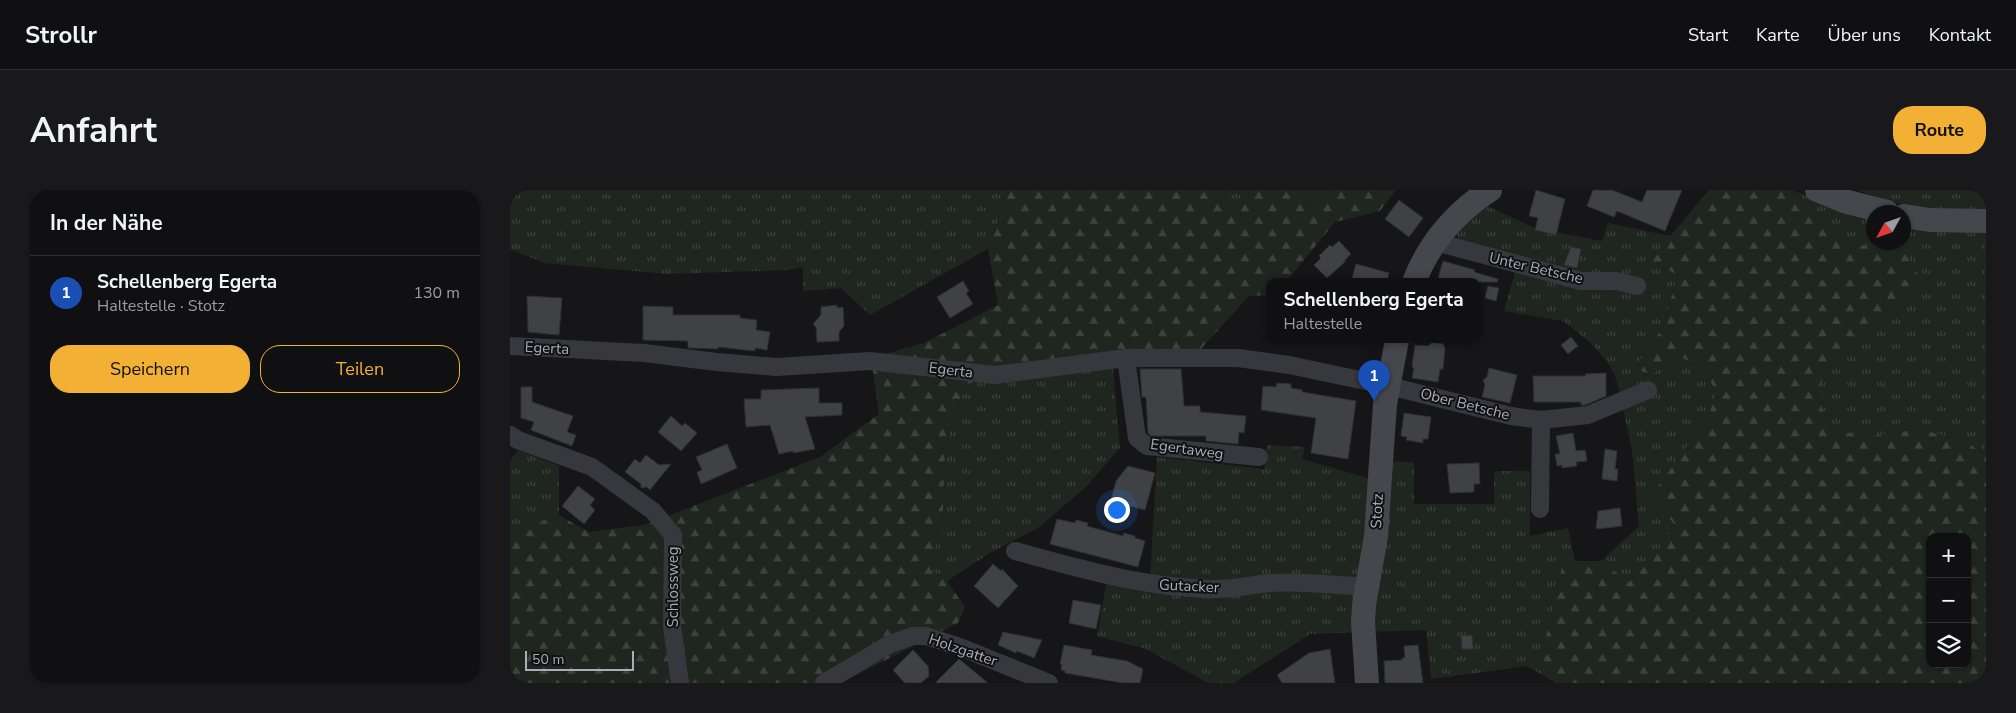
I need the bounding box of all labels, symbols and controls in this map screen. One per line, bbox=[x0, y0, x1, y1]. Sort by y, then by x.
text: Strollr bbox=[25, 19, 97, 51]
text: Start bbox=[1688, 23, 1728, 47]
text: Karte bbox=[1756, 23, 1800, 47]
text: Über uns bbox=[1828, 23, 1901, 47]
text: Kontakt bbox=[1929, 23, 1991, 47]
button: Route bbox=[1893, 106, 1986, 154]
text: Anfahrt bbox=[30, 107, 157, 154]
north arrow bbox=[1866, 205, 1911, 250]
text: In der Nähe bbox=[50, 209, 163, 237]
street label: Unter Betsche bbox=[1487, 247, 1585, 289]
text: Schellenberg Egerta bbox=[97, 269, 277, 295]
popup bbox=[1266, 278, 1481, 343]
text: 1 bbox=[61, 282, 71, 304]
text: 130 m bbox=[413, 282, 460, 304]
text: Schellenberg Egerta bbox=[1283, 287, 1464, 313]
text: Haltestelle · Stotz bbox=[97, 295, 225, 317]
text: Haltestelle bbox=[1283, 313, 1362, 335]
street label: Egerta bbox=[524, 337, 570, 359]
button: Speichern bbox=[50, 345, 250, 393]
button: Teilen bbox=[260, 345, 460, 393]
street label: Egerta bbox=[928, 357, 974, 383]
pin: 1 bbox=[1358, 360, 1390, 401]
street label: Ober Betsche bbox=[1418, 383, 1512, 425]
street label: Egertaweg bbox=[1149, 434, 1225, 464]
street label: Stotz bbox=[1366, 493, 1388, 529]
your location bbox=[1104, 497, 1130, 523]
map controls bbox=[1926, 533, 1971, 668]
button: + bbox=[1926, 533, 1971, 578]
street label: Schlossweg bbox=[663, 547, 683, 627]
street label: Gutacker bbox=[1158, 574, 1220, 598]
button: − bbox=[1926, 578, 1971, 623]
button: layers bbox=[1926, 623, 1971, 668]
street label: Holzgatter bbox=[926, 629, 1001, 671]
scale bar bbox=[525, 648, 634, 671]
text: 50 m bbox=[532, 650, 564, 669]

